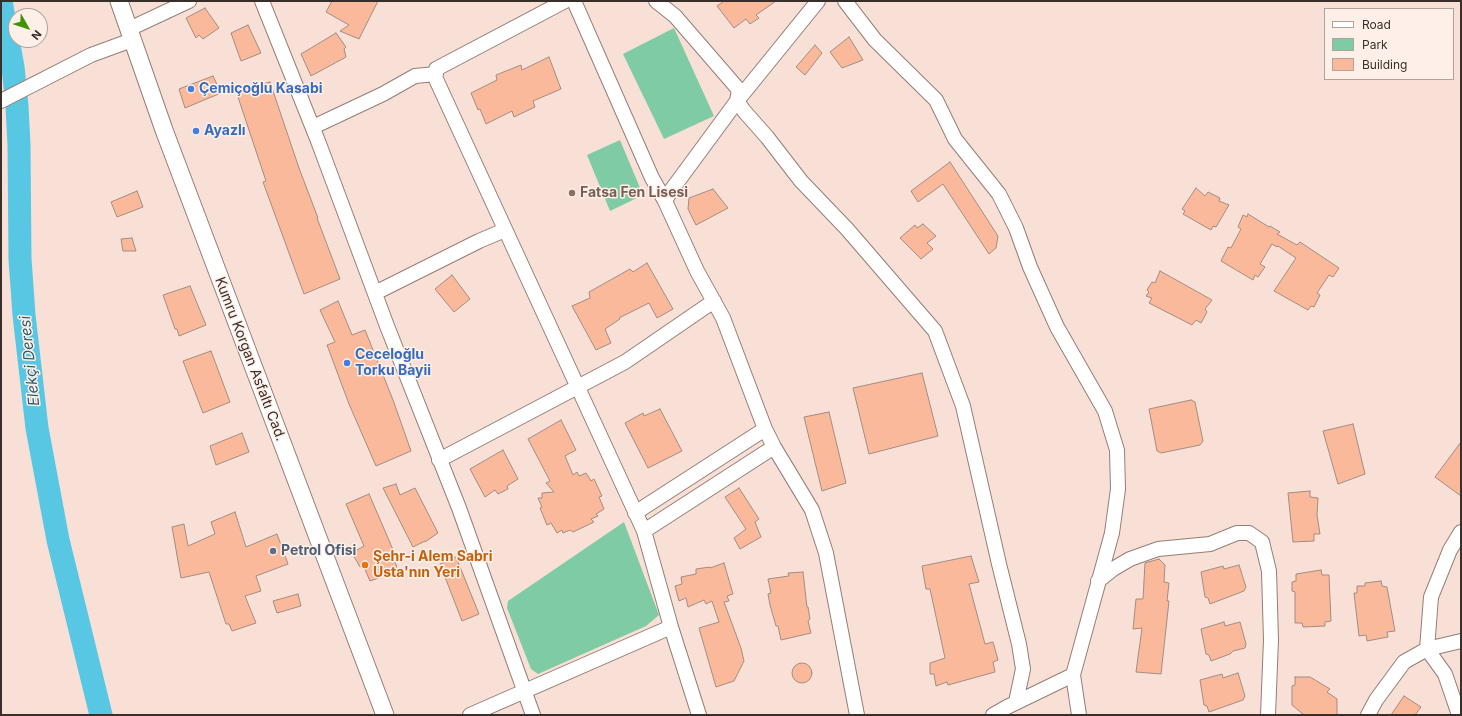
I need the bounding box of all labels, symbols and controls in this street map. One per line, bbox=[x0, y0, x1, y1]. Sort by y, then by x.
north arrow bbox=[8, 8, 48, 48]
legend bbox=[1324, 8, 1454, 80]
text: Road bbox=[1362, 17, 1391, 32]
text: N bbox=[28, 27, 45, 43]
text: Park bbox=[1362, 37, 1388, 52]
text: Building bbox=[1362, 57, 1407, 72]
place label: Çemiçoğlu Kasabi bbox=[199, 81, 323, 97]
marker: Çemiçoğlu Kasabi bbox=[186, 84, 196, 94]
place label: Ayazlı bbox=[204, 123, 246, 139]
marker: Ayazlı bbox=[191, 126, 201, 136]
place label: Fatsa Fen Lisesi bbox=[580, 185, 688, 201]
marker: Fatsa Fen Lisesi bbox=[567, 188, 577, 198]
street label: Kumru Korgan Asfaltı Cad. bbox=[211, 275, 289, 443]
water label: Elekçi Deresi bbox=[16, 315, 44, 407]
place label: Ceceloğlu Torku Bayii bbox=[355, 347, 431, 380]
marker: Ceceloğlu Torku Bayii bbox=[342, 358, 352, 368]
place label: Petrol Ofisi bbox=[281, 543, 356, 559]
marker: Petrol Ofisi bbox=[268, 546, 278, 556]
place label: Şehr-i Alem Sabri Usta'nın Yeri bbox=[373, 549, 492, 582]
marker: Şehr-i Alem Sabri Usta'nın Yeri bbox=[360, 560, 370, 570]

